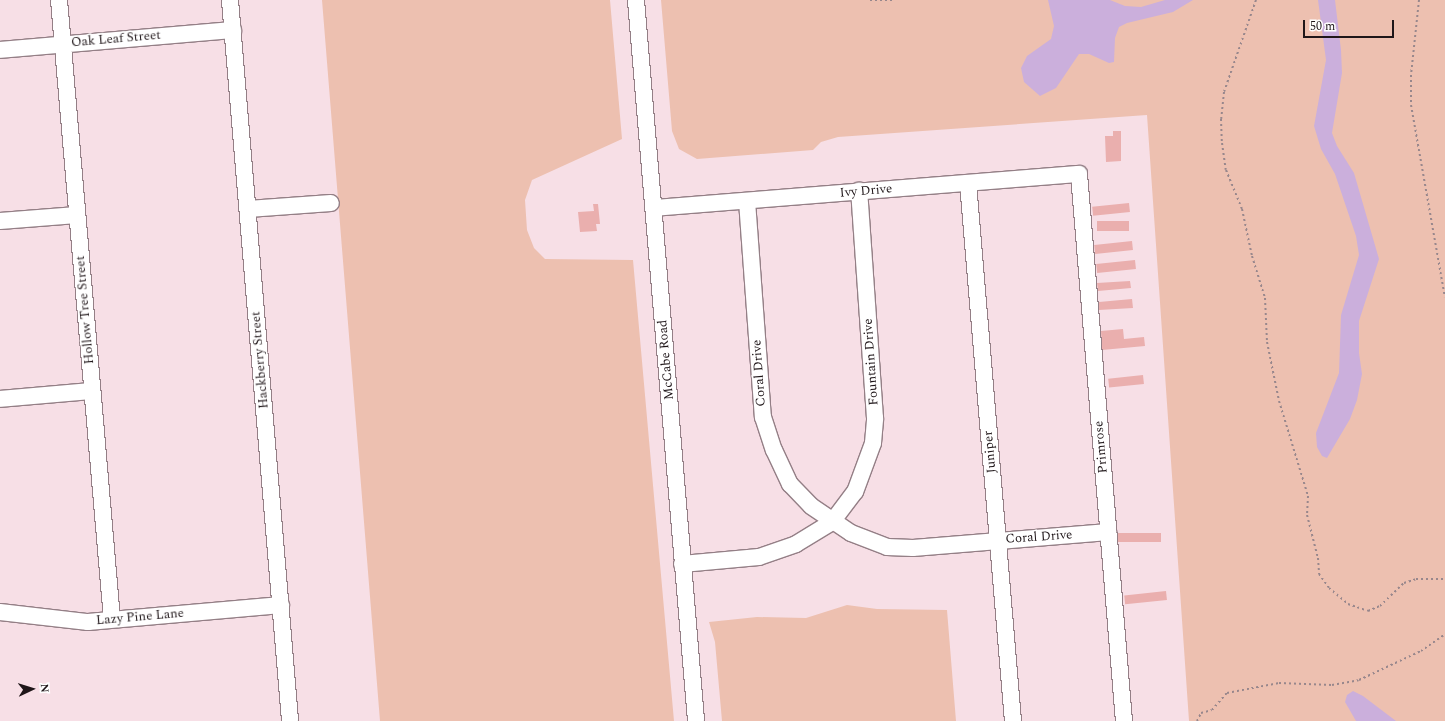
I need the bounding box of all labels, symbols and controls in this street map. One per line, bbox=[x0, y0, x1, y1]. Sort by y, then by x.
scale bar bbox=[1305, 12, 1396, 38]
text: 50 m bbox=[1310, 17, 1335, 36]
street label: Oak Leaf Street bbox=[71, 27, 161, 51]
street label: Ivy Drive bbox=[839, 181, 893, 201]
street label: Hollow Tree Street bbox=[72, 255, 98, 365]
street label: Hackberry Street bbox=[248, 311, 272, 409]
street label: Fountain Drive bbox=[860, 318, 882, 406]
street label: McCabe Road bbox=[655, 319, 677, 401]
street label: Coral Drive bbox=[749, 339, 769, 407]
street label: Primrose bbox=[1091, 420, 1111, 474]
street label: Juniper bbox=[980, 430, 1000, 474]
street label: Coral Drive bbox=[1005, 527, 1073, 547]
street label: Lazy Pine Lane bbox=[95, 605, 185, 629]
north arrow bbox=[12, 669, 52, 709]
text: N bbox=[36, 683, 53, 693]

